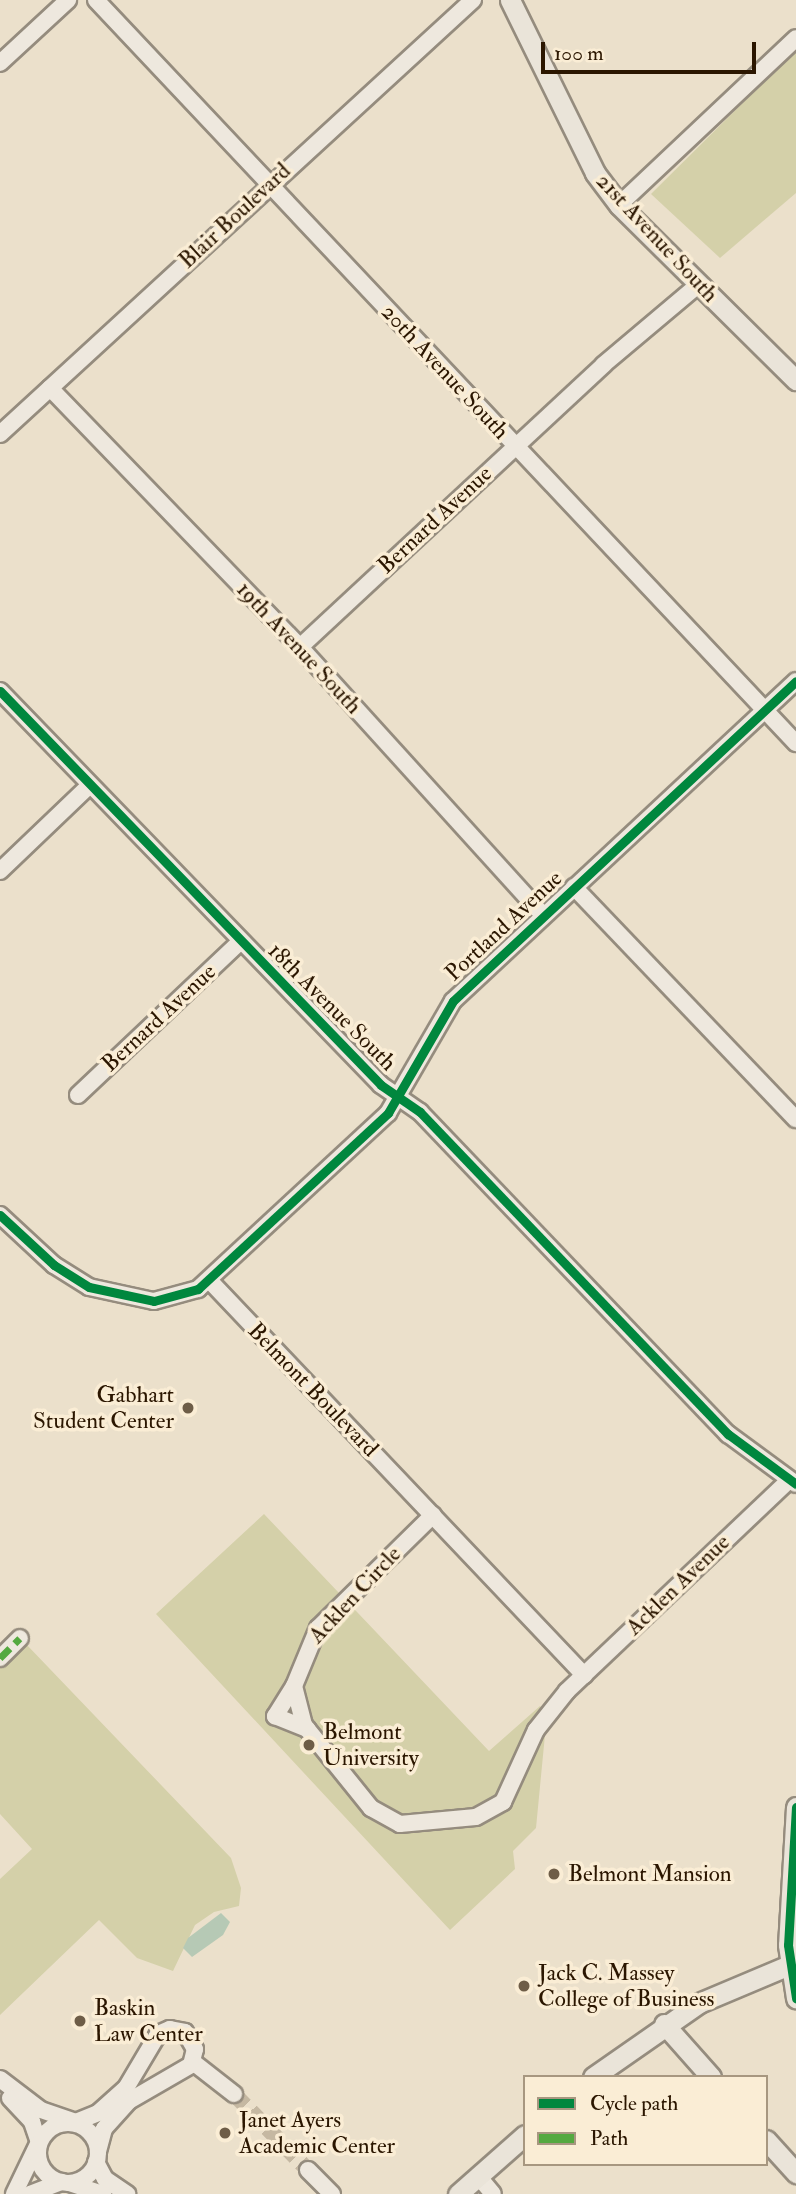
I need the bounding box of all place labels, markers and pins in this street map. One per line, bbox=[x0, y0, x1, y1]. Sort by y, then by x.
place label: Gabhart Student Center bbox=[33, 1381, 174, 1435]
marker: Gabhart Student Center bbox=[180, 1400, 196, 1416]
place label: Belmont University bbox=[323, 1718, 419, 1772]
marker: Belmont University bbox=[301, 1737, 317, 1753]
place label: Belmont Mansion bbox=[568, 1860, 732, 1888]
marker: Belmont Mansion bbox=[546, 1866, 562, 1882]
place label: Jack C. Massey College of Business bbox=[538, 1959, 714, 2013]
marker: Jack C. Massey College of Business bbox=[516, 1978, 532, 1994]
place label: Baskin Law Center bbox=[94, 1994, 203, 2048]
marker: Baskin Law Center bbox=[72, 2013, 88, 2029]
place label: Janet Ayers Academic Center bbox=[239, 2106, 395, 2160]
marker: Janet Ayers Academic Center bbox=[217, 2125, 233, 2141]

